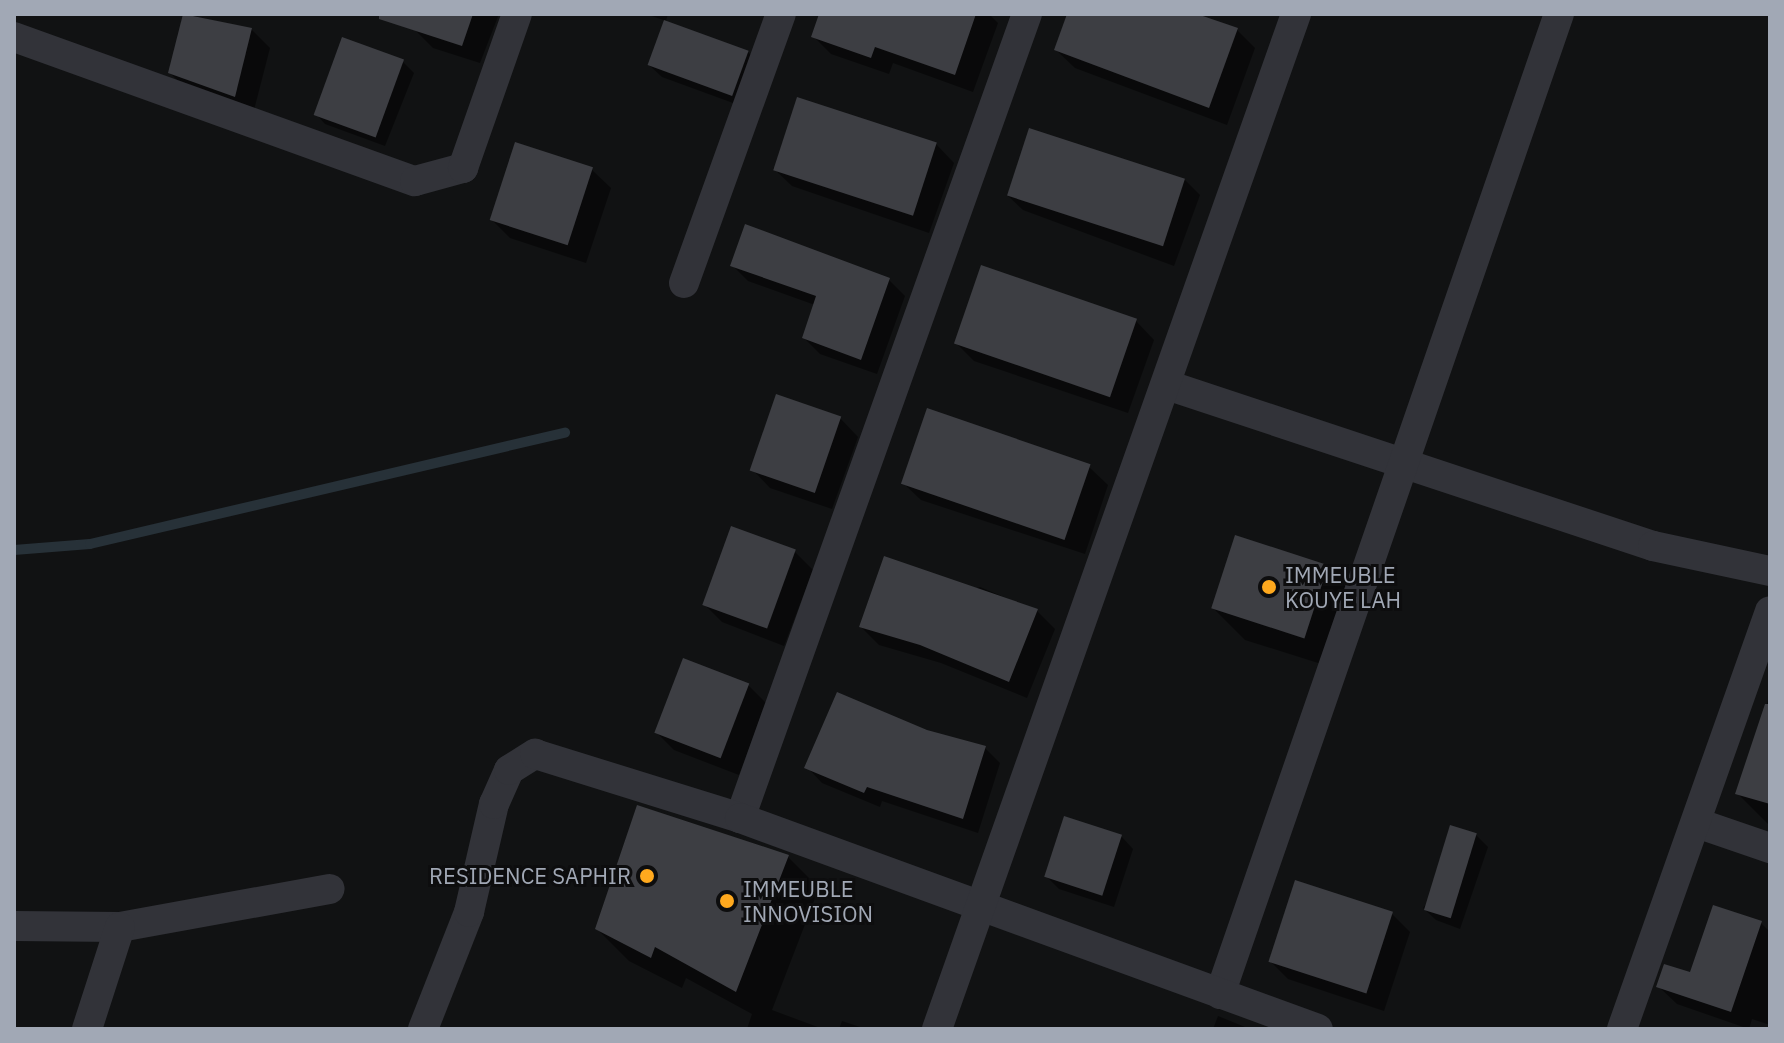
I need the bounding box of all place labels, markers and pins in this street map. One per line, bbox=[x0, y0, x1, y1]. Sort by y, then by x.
place label: IMMEUBLE KOUYE LAH bbox=[1285, 561, 1401, 612]
marker: IMMEUBLE KOUYE LAH bbox=[1260, 578, 1278, 596]
place label: RESIDENCE SAPHIR bbox=[429, 863, 631, 889]
marker: RESIDENCE SAPHIR bbox=[638, 867, 656, 885]
place label: IMMEUBLE INNOVISION bbox=[743, 875, 873, 926]
marker: IMMEUBLE INNOVISION bbox=[718, 892, 736, 910]

